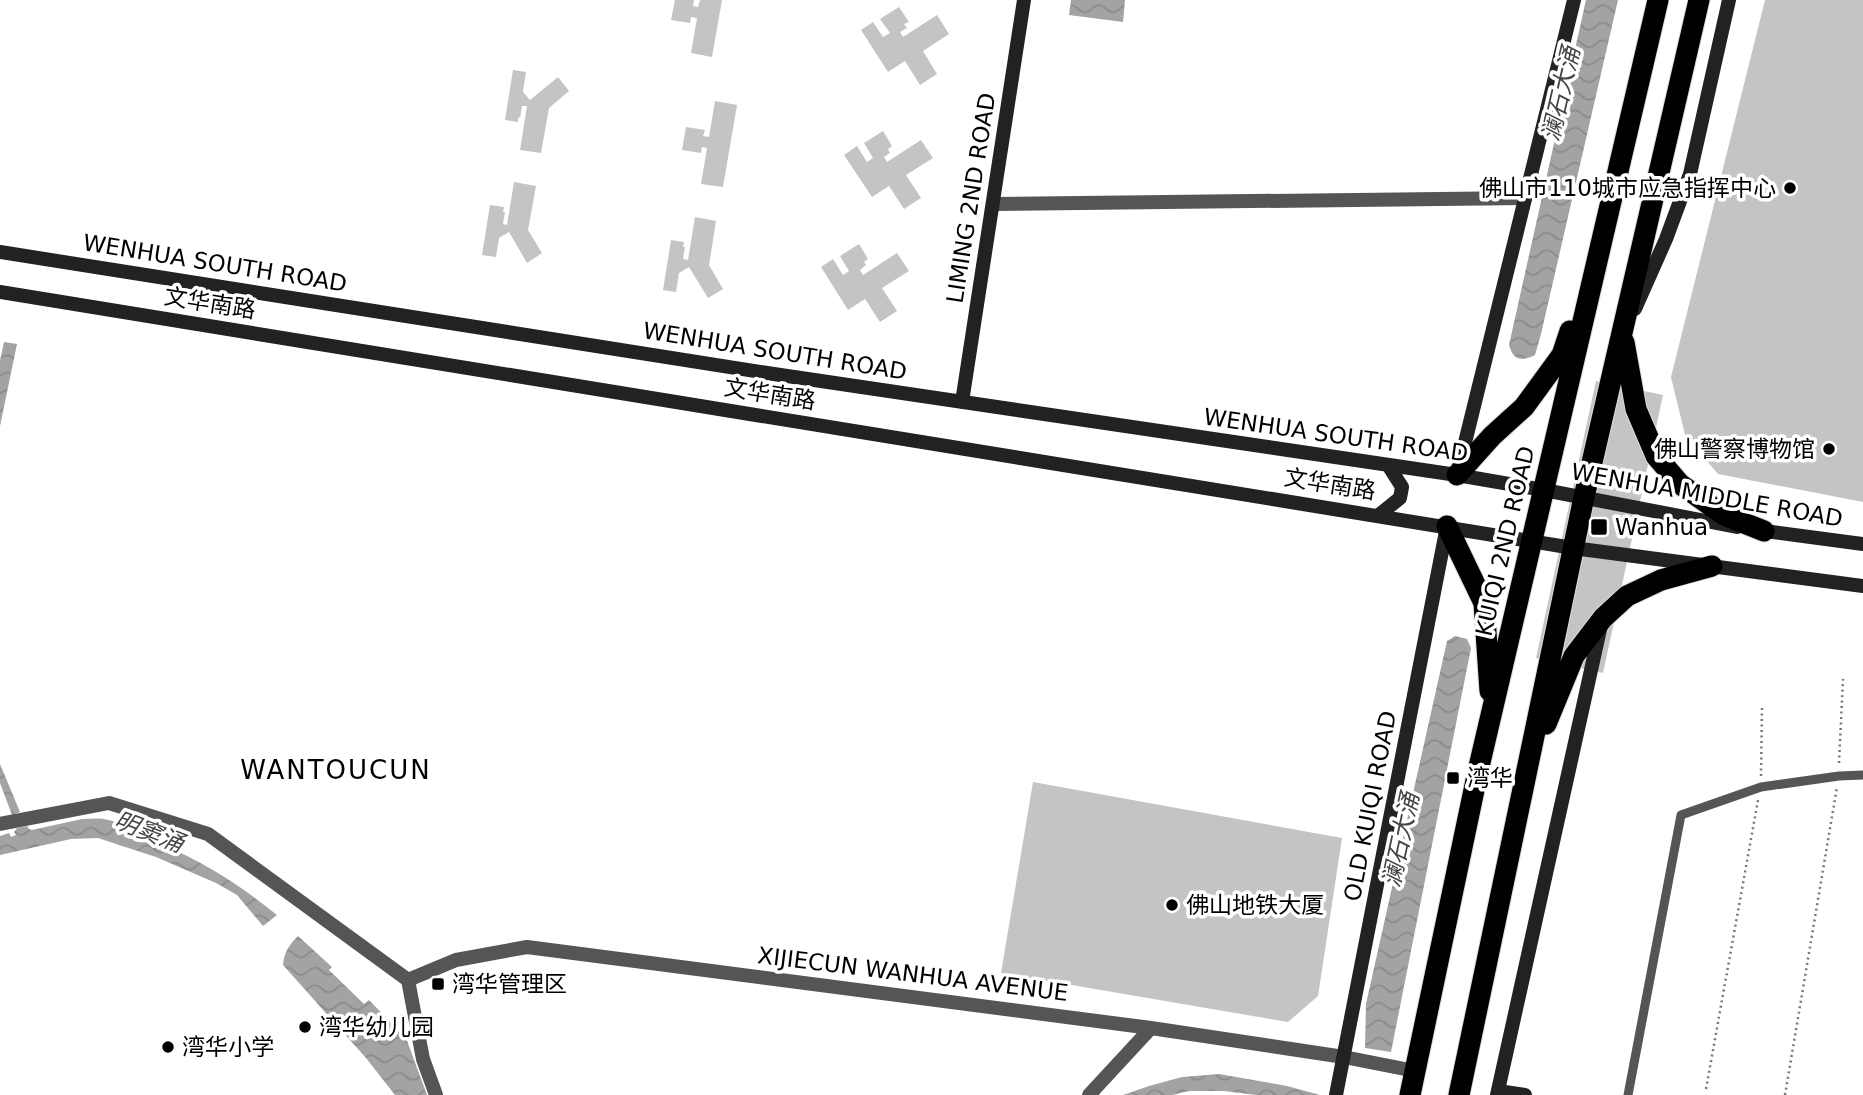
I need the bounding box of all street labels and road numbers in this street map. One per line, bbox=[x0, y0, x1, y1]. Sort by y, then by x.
street label: LIMING 2ND ROAD bbox=[942, 91, 1000, 305]
street label: WENHUA SOUTH ROAD bbox=[81, 229, 349, 297]
street label: 文华南路 bbox=[163, 283, 257, 323]
street label: WENHUA SOUTH ROAD bbox=[641, 317, 909, 385]
street label: 文华南路 bbox=[723, 374, 817, 414]
street label: WENHUA SOUTH ROAD bbox=[1202, 404, 1470, 466]
street label: KUIQI 2ND ROAD bbox=[1470, 443, 1540, 639]
street label: WENHUA MIDDLE ROAD bbox=[1569, 458, 1845, 532]
street label: 文华南路 bbox=[1283, 464, 1377, 504]
street label: OLD KUIQI ROAD bbox=[1339, 709, 1401, 903]
street label: XIJIECUN WANHUA AVENUE bbox=[756, 942, 1070, 1006]

